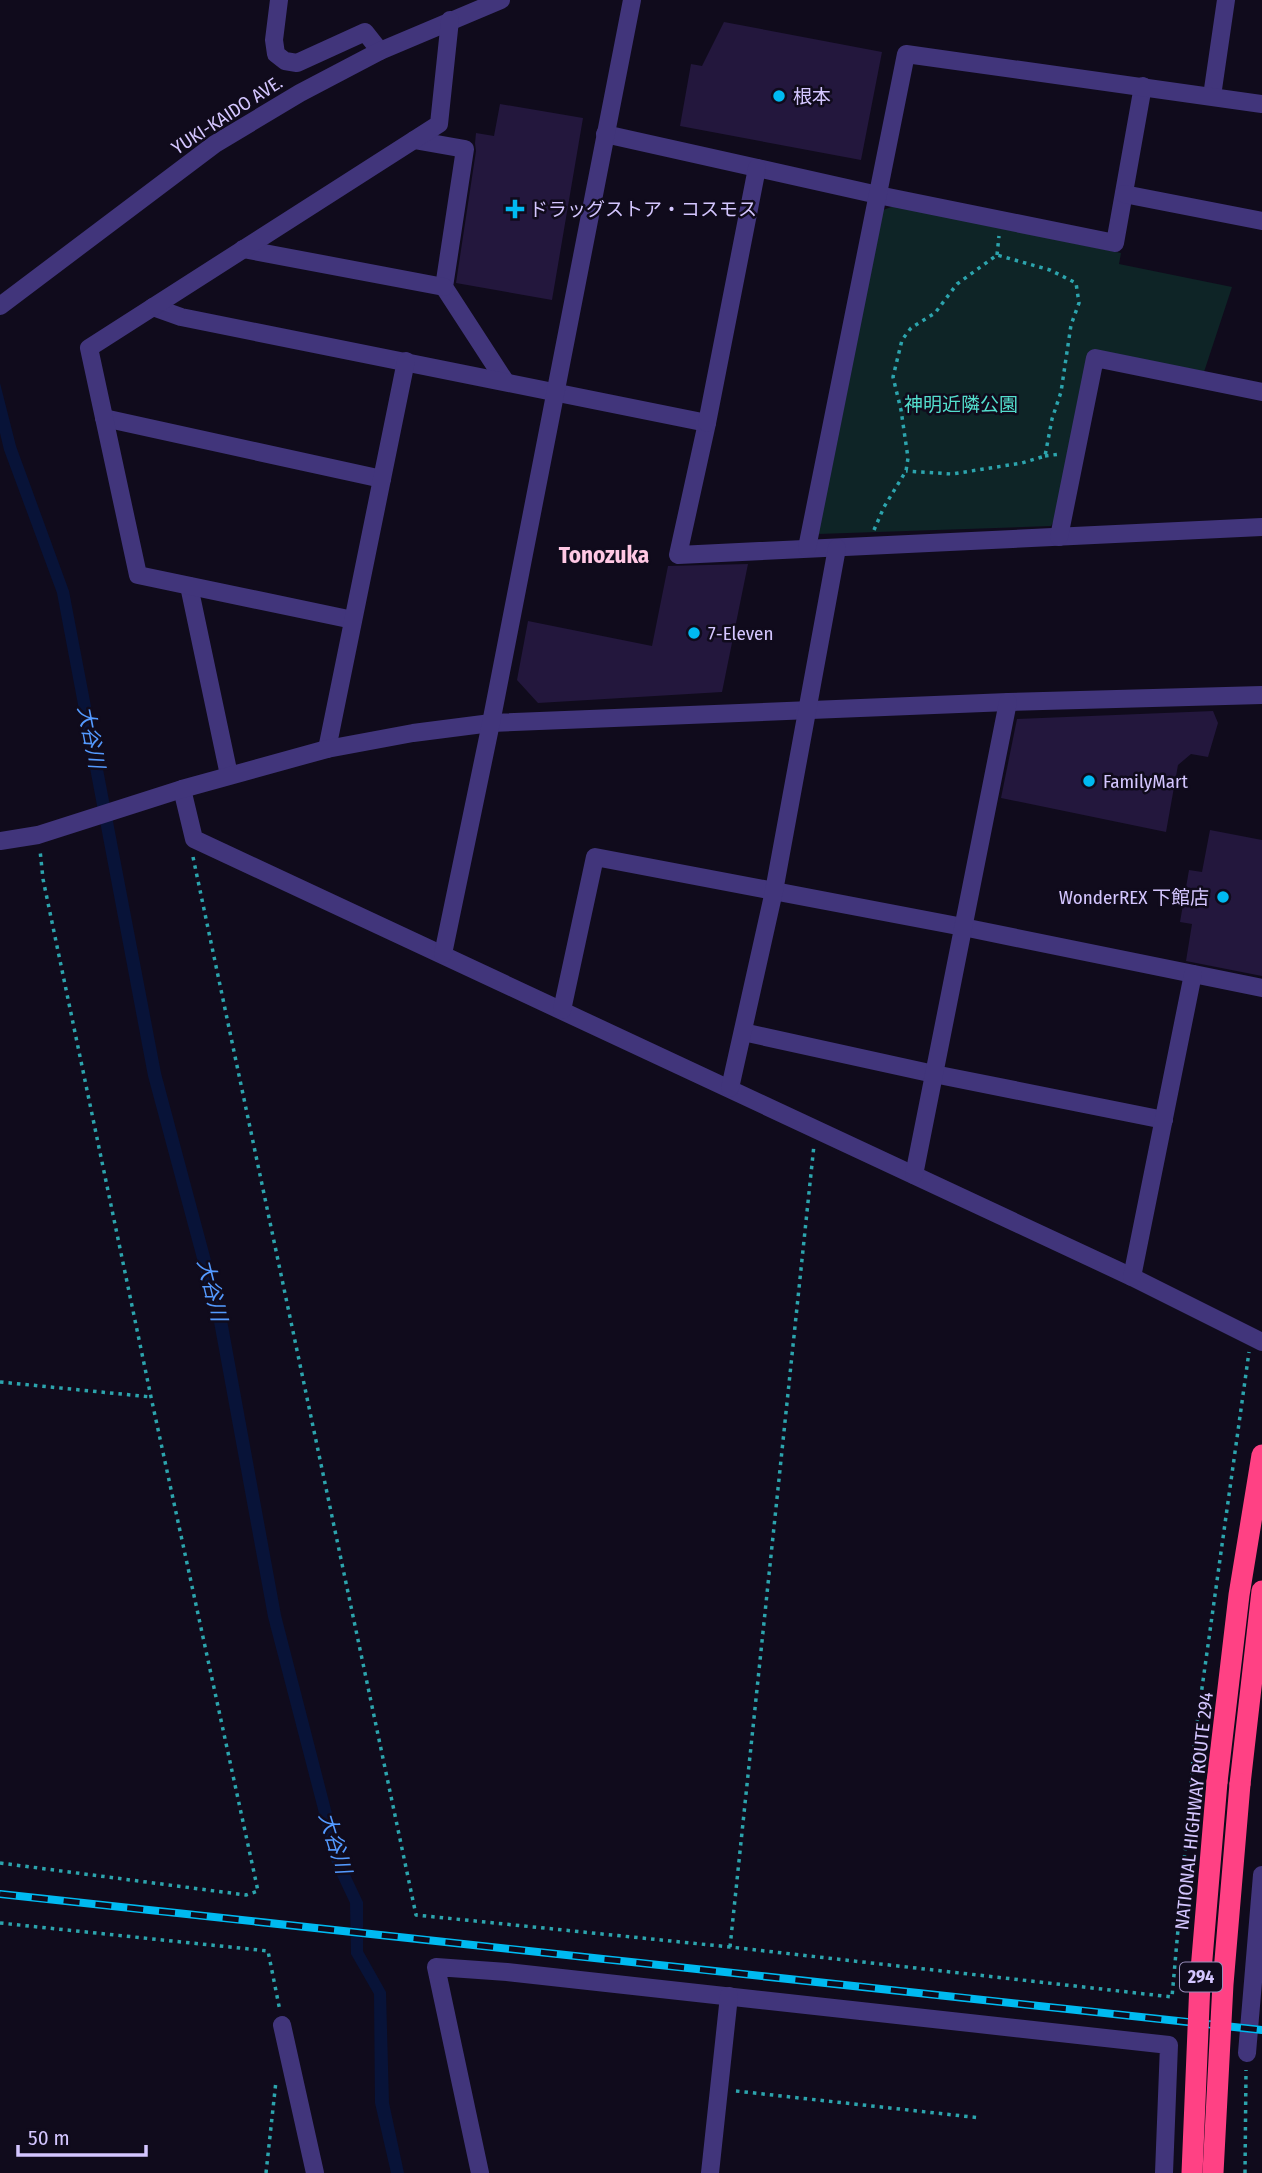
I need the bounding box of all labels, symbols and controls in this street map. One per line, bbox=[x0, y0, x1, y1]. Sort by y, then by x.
street label: YUKI-KAIDO AVE. bbox=[167, 71, 287, 159]
place label: 根本 bbox=[793, 85, 831, 108]
marker: 根本 bbox=[771, 88, 787, 104]
place label: ドラッグストア・コスモス bbox=[529, 198, 757, 221]
marker: ドラッグストア・コスモス bbox=[507, 201, 523, 217]
park label: 神明近隣公園 bbox=[904, 393, 1018, 416]
district label: Tonozuka bbox=[559, 541, 649, 569]
place label: 7-Eleven bbox=[708, 622, 774, 645]
marker: 7-Eleven bbox=[686, 625, 702, 641]
water label: 大谷川 bbox=[72, 704, 110, 772]
place label: FamilyMart bbox=[1103, 770, 1189, 793]
marker: FamilyMart bbox=[1081, 773, 1097, 789]
place label: WonderREX 下館店 bbox=[1059, 886, 1209, 909]
marker: WonderREX 下館店 bbox=[1215, 889, 1231, 905]
water label: 大谷川 bbox=[192, 1256, 233, 1326]
street label: NATIONAL HIGHWAY ROUTE 294 bbox=[1170, 1691, 1218, 1931]
water label: 大谷川 bbox=[313, 1809, 357, 1879]
road number: 294 bbox=[1180, 1963, 1222, 1992]
scale bar bbox=[18, 2114, 145, 2158]
text: 50 m bbox=[28, 2125, 70, 2151]

